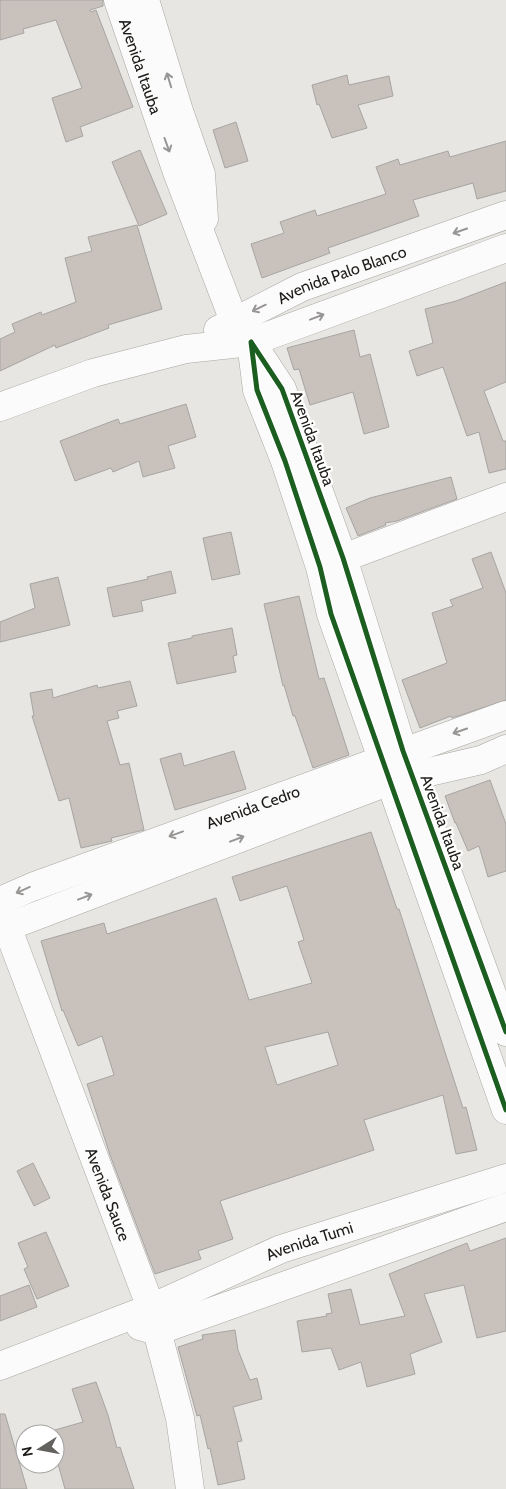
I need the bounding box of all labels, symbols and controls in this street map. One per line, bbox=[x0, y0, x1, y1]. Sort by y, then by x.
street label: Avenida Itauba bbox=[115, 16, 166, 117]
one-way arrow bbox=[164, 72, 174, 88]
one-way arrow bbox=[163, 137, 172, 153]
one-way arrow bbox=[453, 227, 468, 236]
street label: Avenida Palo Blanco bbox=[274, 242, 409, 308]
one-way arrow bbox=[252, 303, 267, 313]
one-way arrow bbox=[309, 312, 325, 321]
street label: Avenida Itauba bbox=[287, 388, 339, 489]
one-way arrow bbox=[453, 727, 468, 736]
street label: Avenida Itauba bbox=[417, 772, 469, 873]
street label: Avenida Cedro bbox=[204, 782, 303, 833]
one-way arrow bbox=[168, 830, 184, 839]
one-way arrow bbox=[229, 834, 244, 843]
one-way arrow bbox=[16, 886, 31, 896]
one-way arrow bbox=[77, 892, 92, 901]
street label: Avenida Sauce bbox=[81, 1145, 134, 1244]
street label: Avenida Tumi bbox=[263, 1218, 355, 1265]
north arrow bbox=[15, 1424, 65, 1474]
text: N bbox=[17, 1445, 37, 1458]

